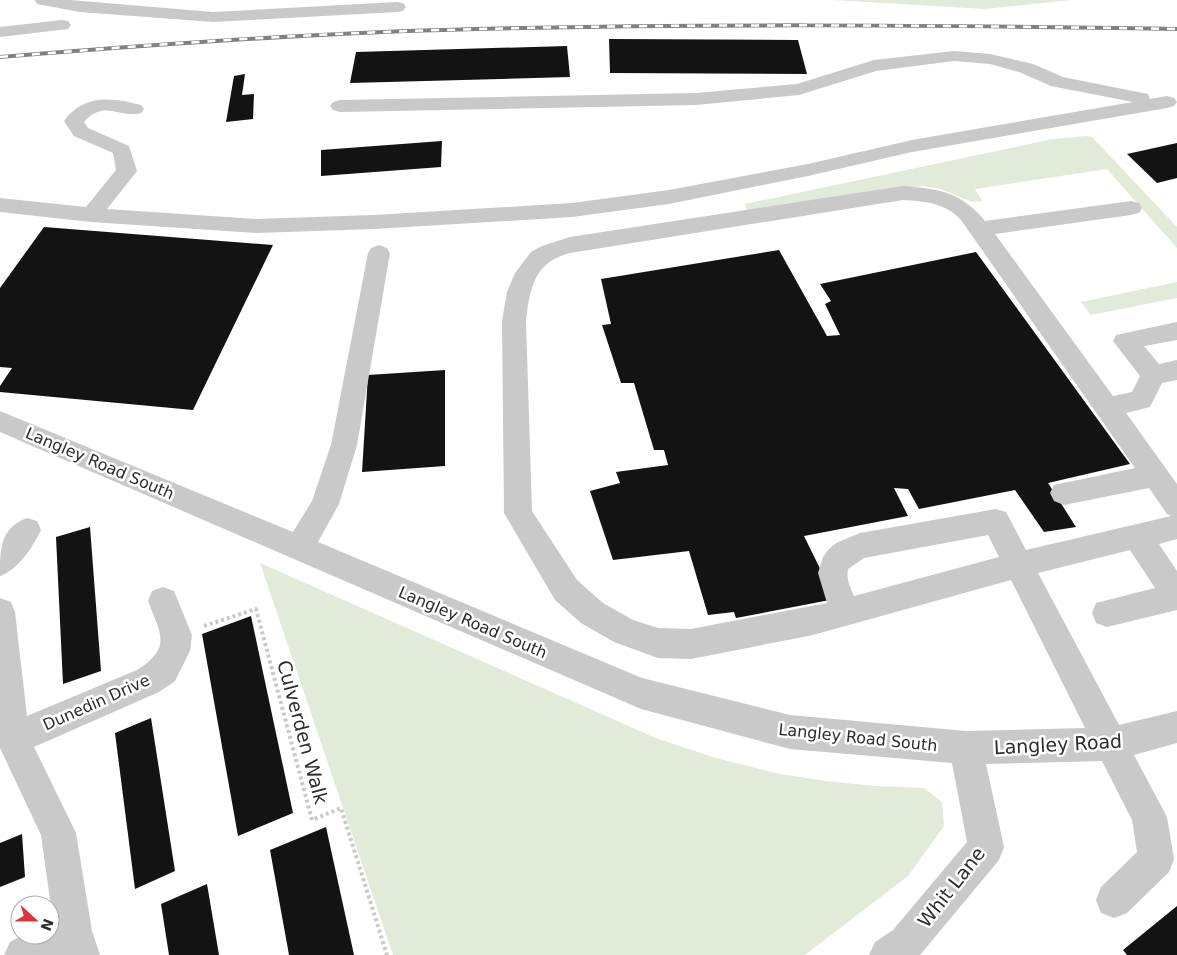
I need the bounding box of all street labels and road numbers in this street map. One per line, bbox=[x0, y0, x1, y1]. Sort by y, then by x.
street label: Langley Road South bbox=[23, 424, 177, 503]
street label: Langley Road South bbox=[396, 583, 550, 662]
street label: Culverden Walk bbox=[273, 658, 333, 806]
street label: Dunedin Drive bbox=[40, 670, 153, 735]
street label: Langley Road South bbox=[778, 720, 938, 755]
street label: Langley Road bbox=[993, 730, 1123, 758]
street label: Whit Lane bbox=[913, 843, 989, 931]

